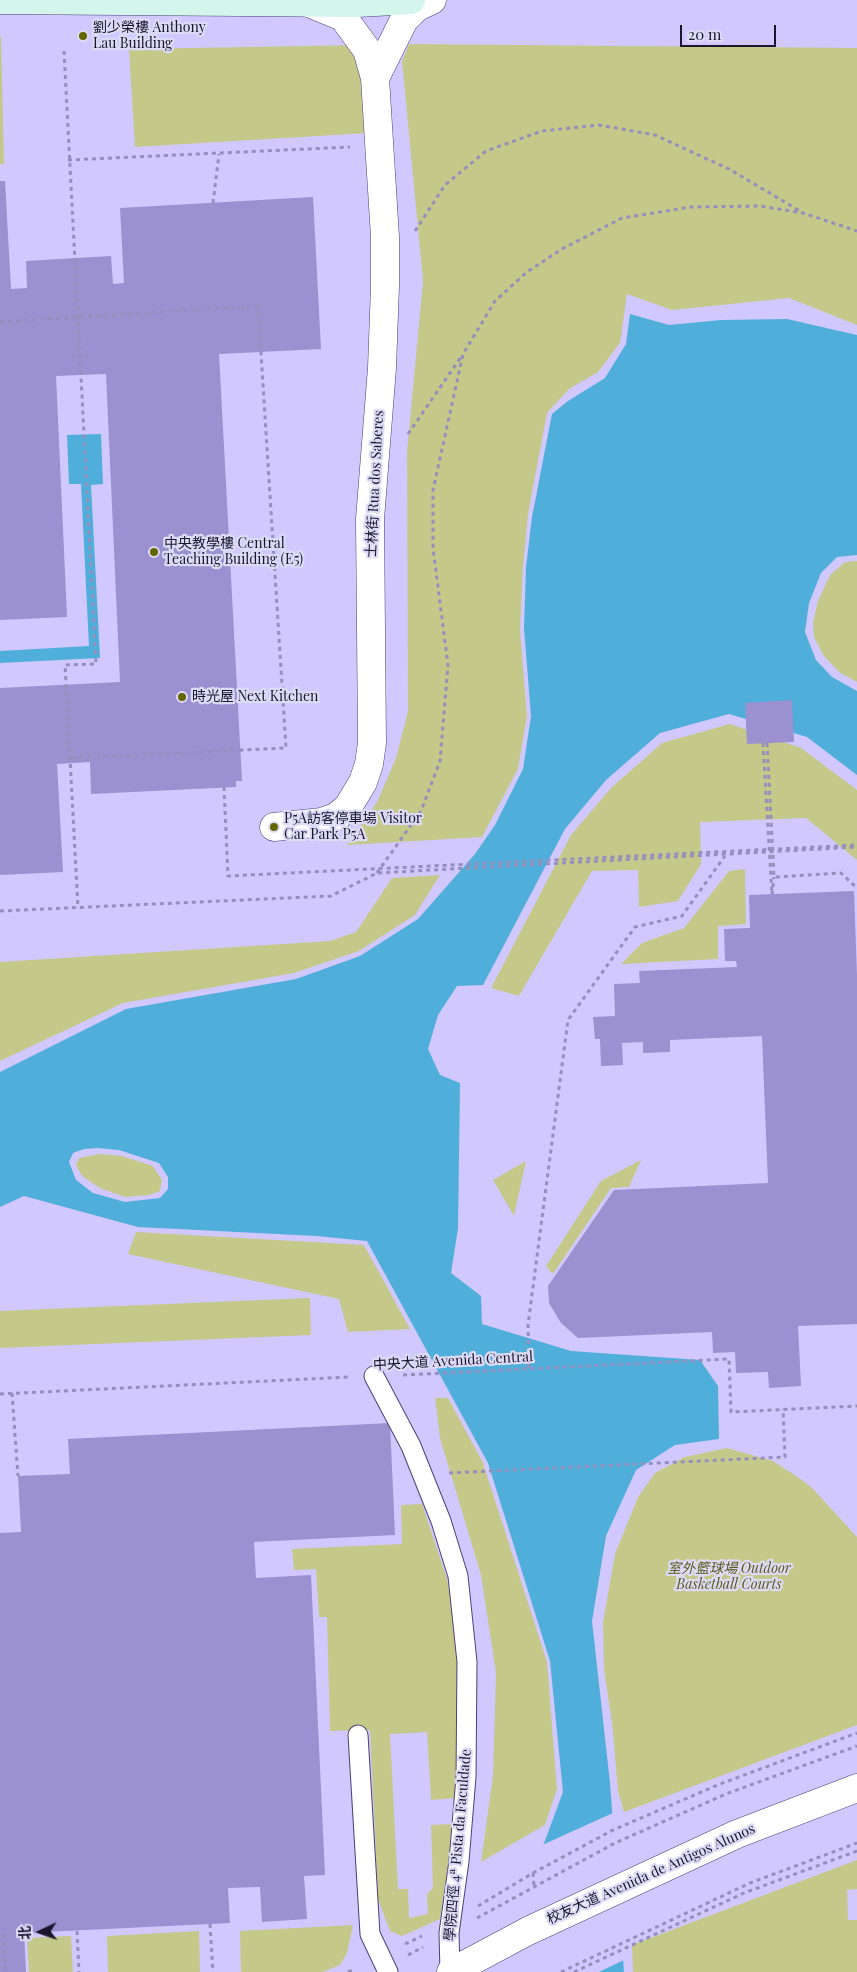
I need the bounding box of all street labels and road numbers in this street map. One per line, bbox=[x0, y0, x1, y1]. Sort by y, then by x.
street label: 士林街 Rua dos Saberes bbox=[363, 410, 387, 558]
street label: 中央大道 Avenida Central bbox=[372, 1348, 534, 1374]
street label: 學院四徑 4ª Pista da Faculdade bbox=[441, 1748, 475, 1942]
street label: 校友大道 Avenida de Antigos Alunos bbox=[544, 1820, 758, 1928]

